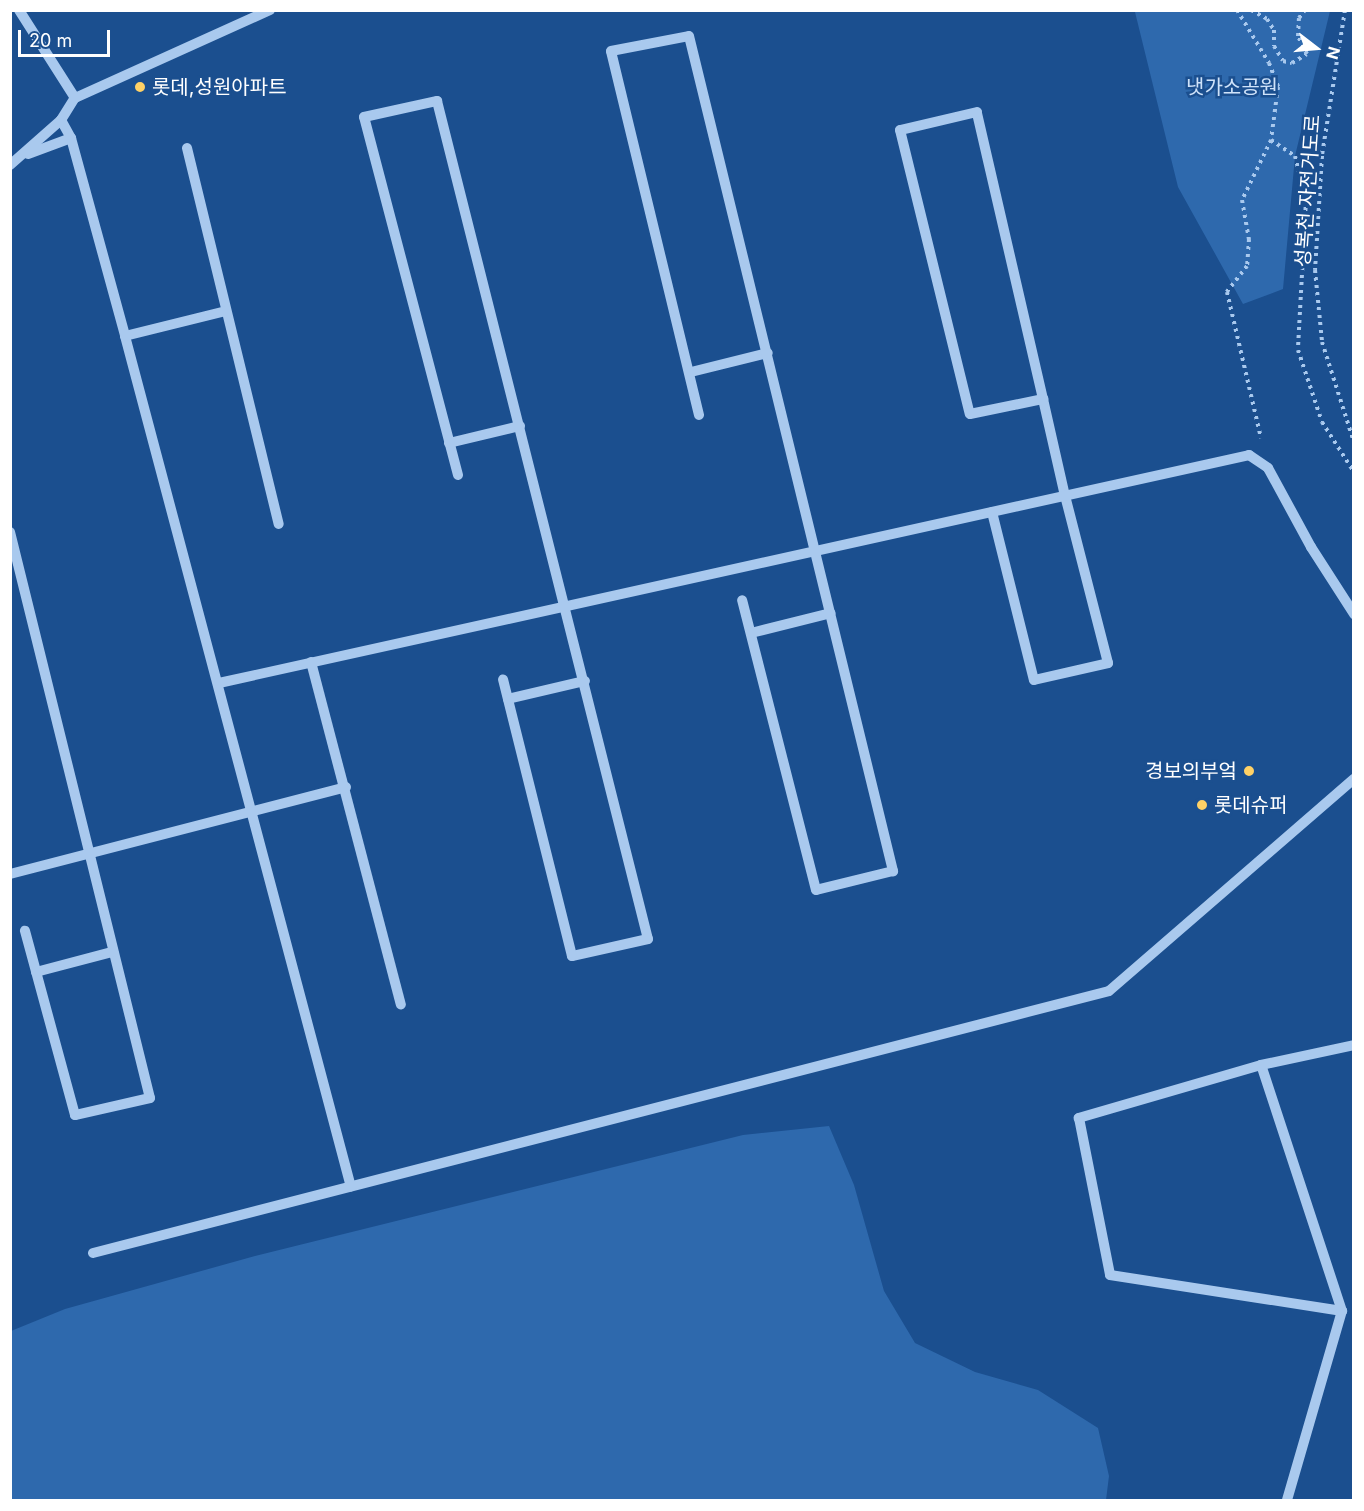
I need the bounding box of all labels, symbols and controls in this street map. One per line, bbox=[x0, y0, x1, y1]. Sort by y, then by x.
scale bar bbox=[21, 18, 112, 56]
north arrow bbox=[1286, 18, 1346, 78]
text: 20 m bbox=[29, 30, 72, 51]
text: N bbox=[1322, 44, 1345, 62]
place label: 롯데,성원아파트 bbox=[152, 75, 287, 99]
park label: 냇가소공원 bbox=[1186, 75, 1278, 99]
marker: 롯데,성원아파트 bbox=[133, 80, 147, 94]
street label: 성복천 자전거도로 bbox=[1291, 114, 1325, 268]
place label: 경보의부엌 bbox=[1145, 759, 1237, 783]
marker: 경보의부엌 bbox=[1242, 764, 1256, 778]
place label: 롯데슈퍼 bbox=[1214, 793, 1288, 817]
marker: 롯데슈퍼 bbox=[1195, 798, 1209, 812]

